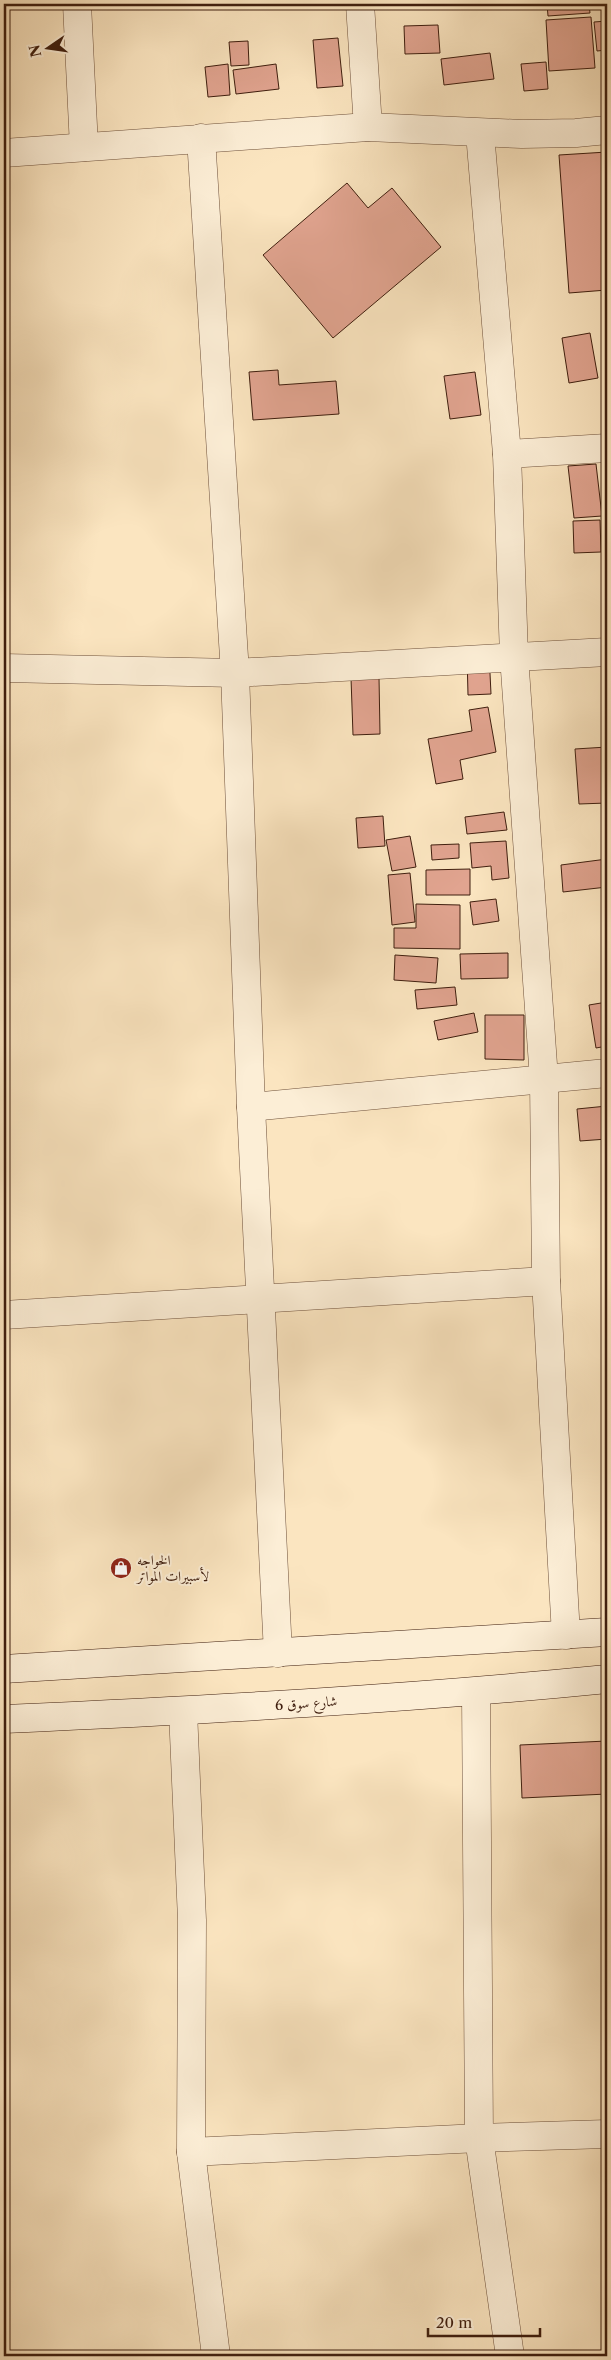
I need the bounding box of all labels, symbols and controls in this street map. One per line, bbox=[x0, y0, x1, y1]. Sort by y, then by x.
north arrow bbox=[22, 22, 72, 72]
text: N bbox=[25, 43, 45, 59]
place label: الخواجه لأسبيرات المواتر bbox=[135, 1551, 209, 1585]
shop icon: الخواجه لأسبيرات المواتر bbox=[109, 1556, 133, 1580]
street label: شارع سوق 6 bbox=[274, 1692, 338, 1717]
scale bar bbox=[428, 2305, 541, 2337]
text: 20 m bbox=[436, 2313, 472, 2332]

